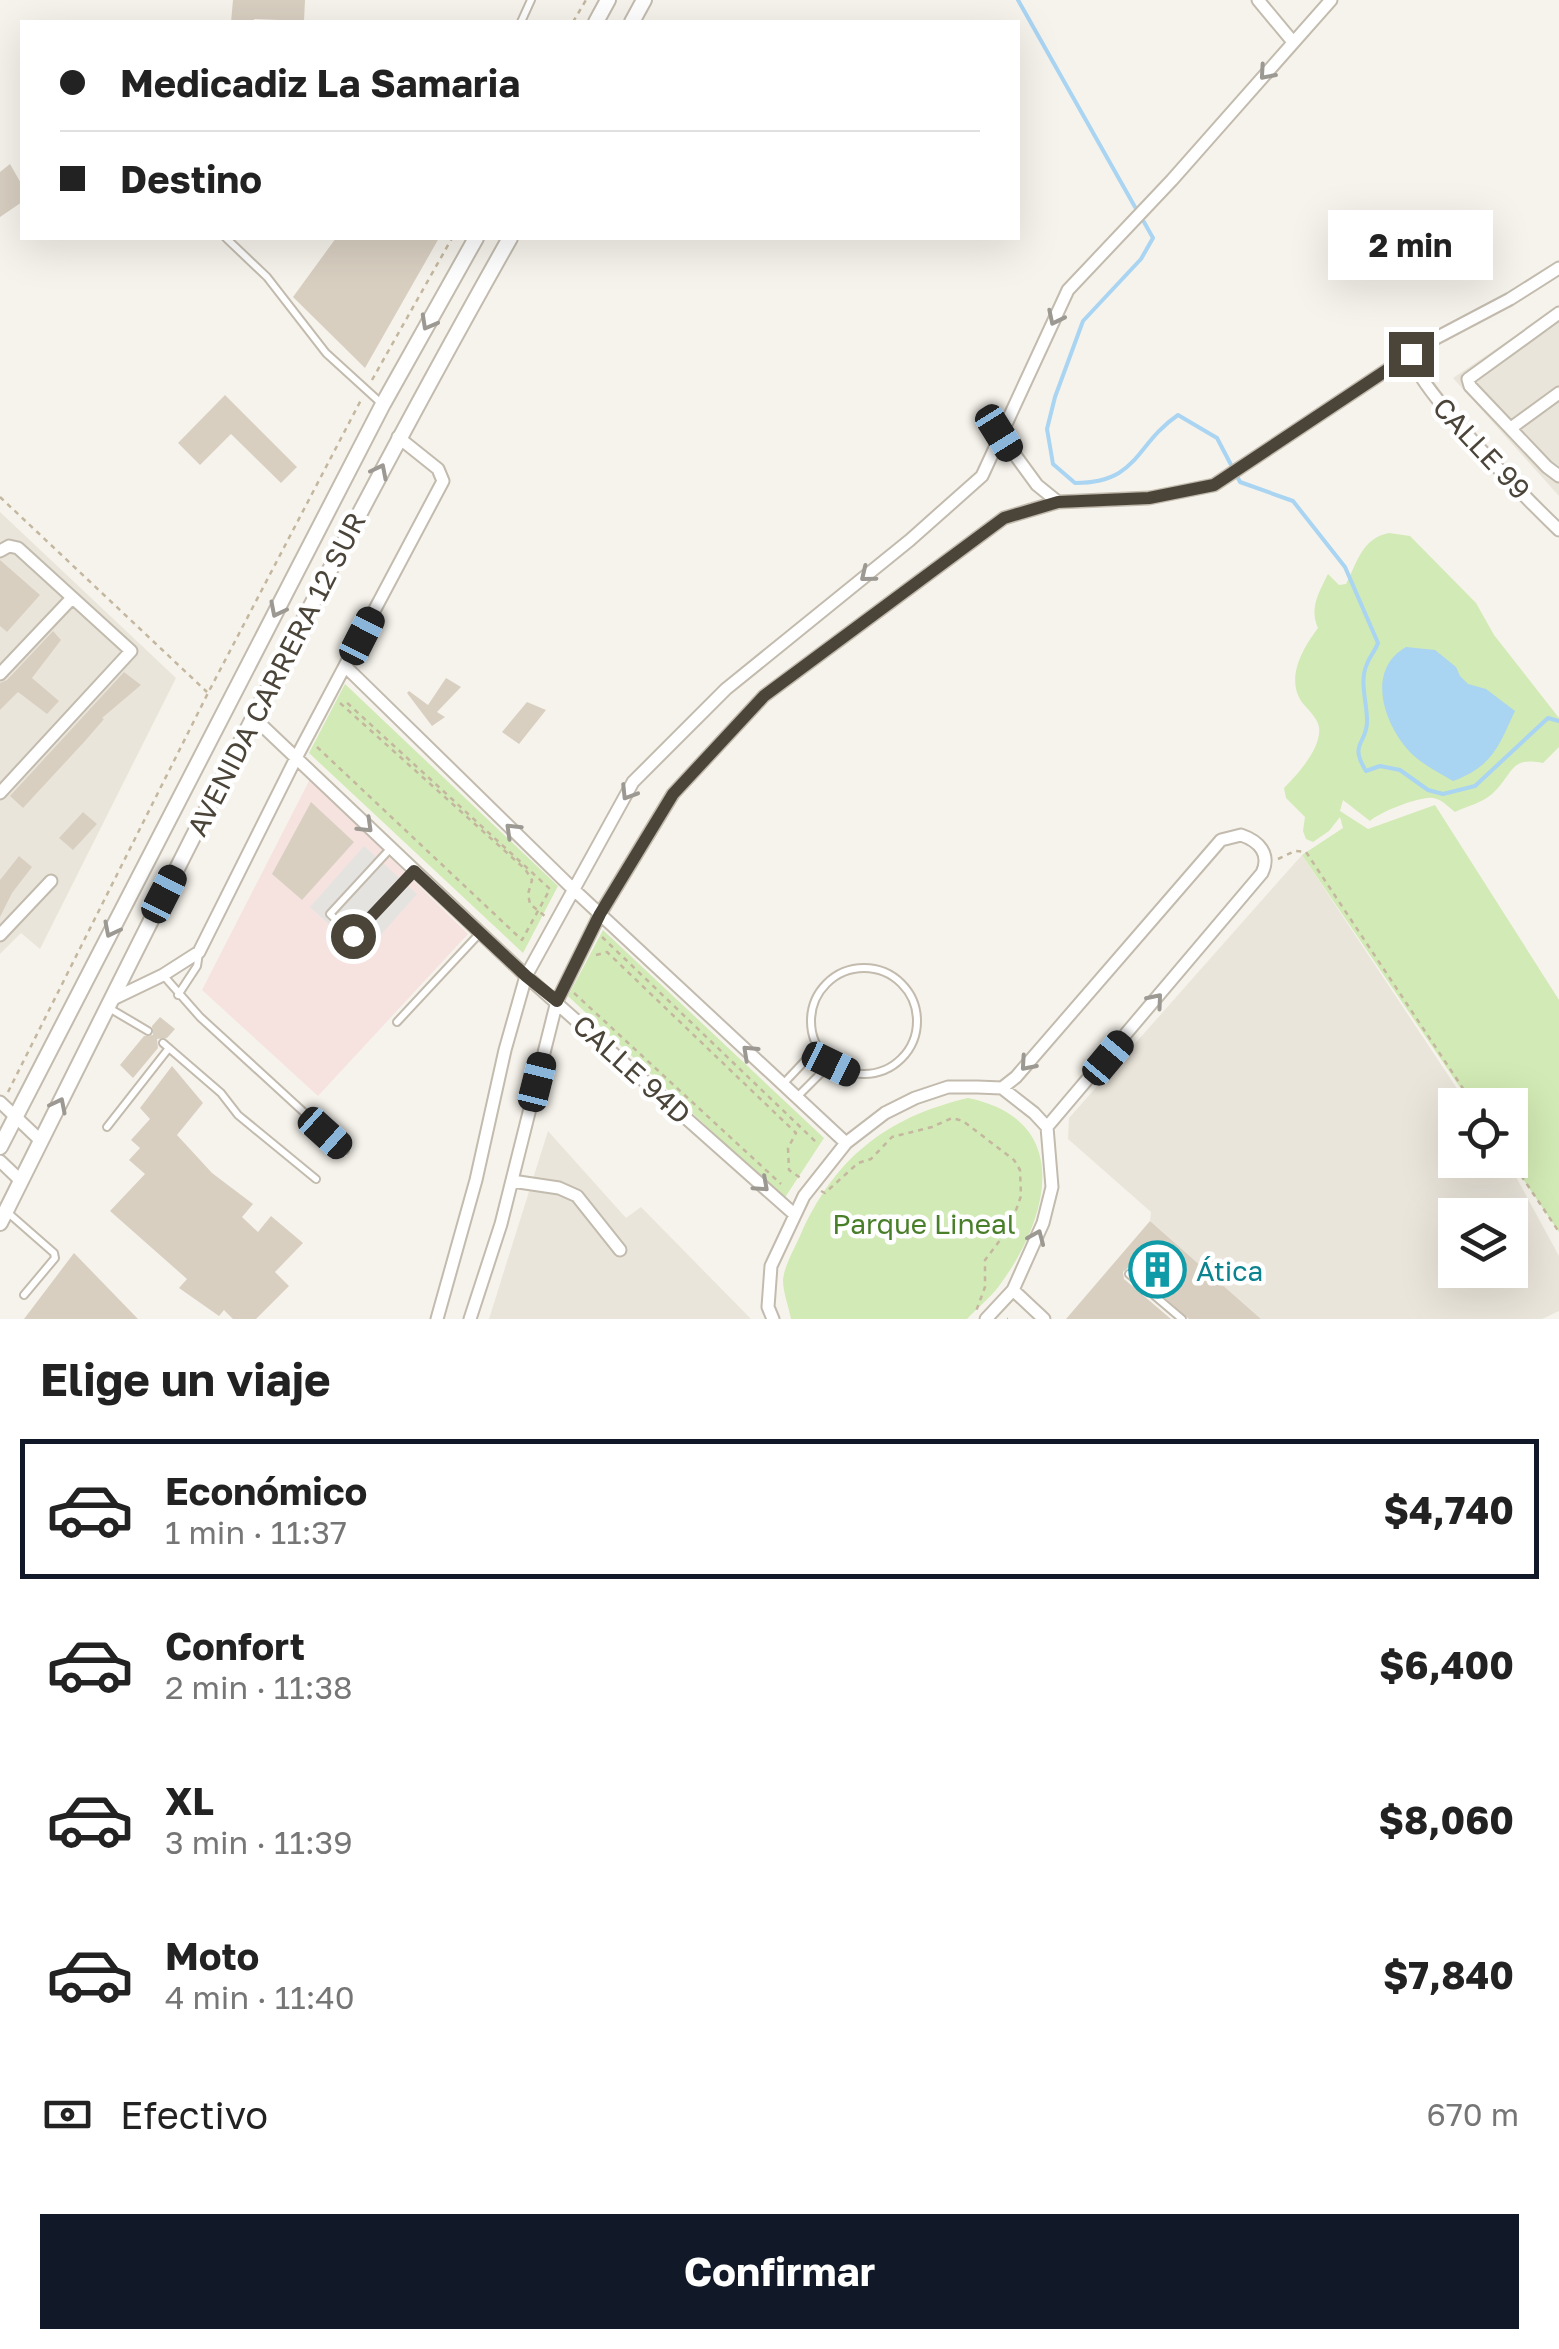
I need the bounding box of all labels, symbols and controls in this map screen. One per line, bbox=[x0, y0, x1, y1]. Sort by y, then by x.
text: Medicadiz La Samaria bbox=[120, 60, 520, 105]
one-way arrow bbox=[1260, 61, 1278, 80]
text: Destino bbox=[120, 156, 262, 201]
callout: 2 min bbox=[1328, 209, 1494, 279]
text: 2 min bbox=[1369, 226, 1452, 264]
one-way arrow bbox=[1047, 308, 1067, 326]
one-way arrow bbox=[421, 312, 441, 330]
route end bbox=[1389, 332, 1434, 377]
street label: CALLE 99 bbox=[1427, 390, 1537, 506]
car bbox=[970, 400, 1028, 466]
one-way arrow bbox=[368, 464, 387, 482]
street label: AVENIDA CARRERA 12 SUR bbox=[180, 507, 372, 841]
one-way arrow bbox=[861, 563, 879, 581]
one-way arrow bbox=[269, 600, 289, 618]
car bbox=[335, 602, 389, 670]
one-way arrow bbox=[621, 782, 640, 800]
one-way arrow bbox=[355, 814, 373, 832]
one-way arrow bbox=[506, 823, 524, 841]
car bbox=[137, 860, 191, 928]
route start bbox=[331, 914, 376, 959]
one-way arrow bbox=[104, 919, 123, 937]
one-way arrow bbox=[1144, 994, 1162, 1012]
street label: CALLE 94D bbox=[566, 1008, 698, 1130]
car bbox=[1077, 1025, 1139, 1091]
car bbox=[797, 1037, 865, 1091]
one-way arrow bbox=[742, 1046, 761, 1064]
car bbox=[515, 1049, 559, 1115]
one-way arrow bbox=[1021, 1052, 1039, 1071]
map controls bbox=[1438, 1088, 1528, 1288]
button: locate bbox=[1438, 1088, 1528, 1178]
one-way arrow bbox=[47, 1097, 66, 1115]
car bbox=[293, 1102, 357, 1164]
one-way arrow bbox=[750, 1174, 769, 1192]
button: layers bbox=[1438, 1198, 1528, 1288]
park label: Parque Lineal bbox=[832, 1207, 1016, 1240]
one-way arrow bbox=[1025, 1230, 1045, 1248]
building icon: Ática bbox=[1127, 1240, 1187, 1300]
place label: Ática bbox=[1196, 1254, 1263, 1287]
text: Elige un viaje bbox=[40, 1352, 331, 1406]
icon: car bbox=[45, 1464, 135, 1554]
text: Económico bbox=[165, 1468, 367, 1513]
text: $4,740 bbox=[1383, 1487, 1514, 1532]
text: 1 min · 11:37 bbox=[165, 1513, 347, 1551]
icon: car bbox=[45, 1619, 135, 1709]
text: Confort bbox=[165, 1623, 305, 1668]
text: $6,400 bbox=[1379, 1642, 1514, 1687]
text: 2 min · 11:38 bbox=[165, 1668, 353, 1706]
icon: car bbox=[45, 1774, 135, 1864]
text: XL bbox=[165, 1778, 214, 1823]
text: $8,060 bbox=[1379, 1797, 1514, 1842]
text: 3 min · 11:39 bbox=[165, 1823, 353, 1861]
icon: car bbox=[45, 1929, 135, 2019]
text: Moto bbox=[165, 1933, 259, 1978]
text: $7,840 bbox=[1383, 1952, 1514, 1997]
text: 4 min · 11:40 bbox=[165, 1978, 355, 2016]
icon: cash bbox=[40, 2087, 95, 2142]
text: Efectivo bbox=[120, 2092, 268, 2137]
text: 670 m bbox=[1427, 2095, 1519, 2133]
button: Confirmar bbox=[40, 2214, 1519, 2329]

